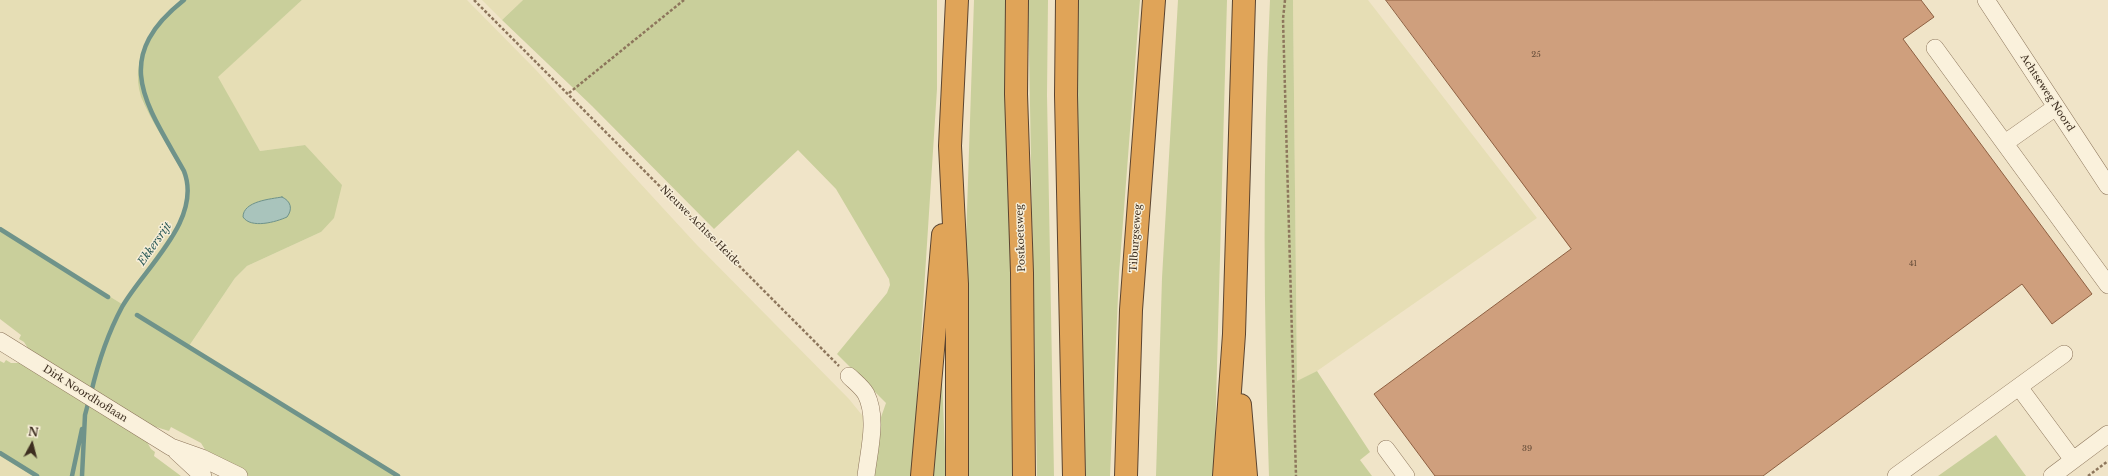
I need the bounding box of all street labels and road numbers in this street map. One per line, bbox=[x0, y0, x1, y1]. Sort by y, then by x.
street label: Achtseweg Noord bbox=[2017, 52, 2077, 134]
street label: Nieuwe Achtse Heide bbox=[657, 183, 743, 269]
street label: Tilburgseweg bbox=[1128, 203, 1144, 273]
street label: Postkoetsweg bbox=[1014, 204, 1028, 272]
street label: Dirk Noordhoflaan bbox=[41, 363, 129, 425]

